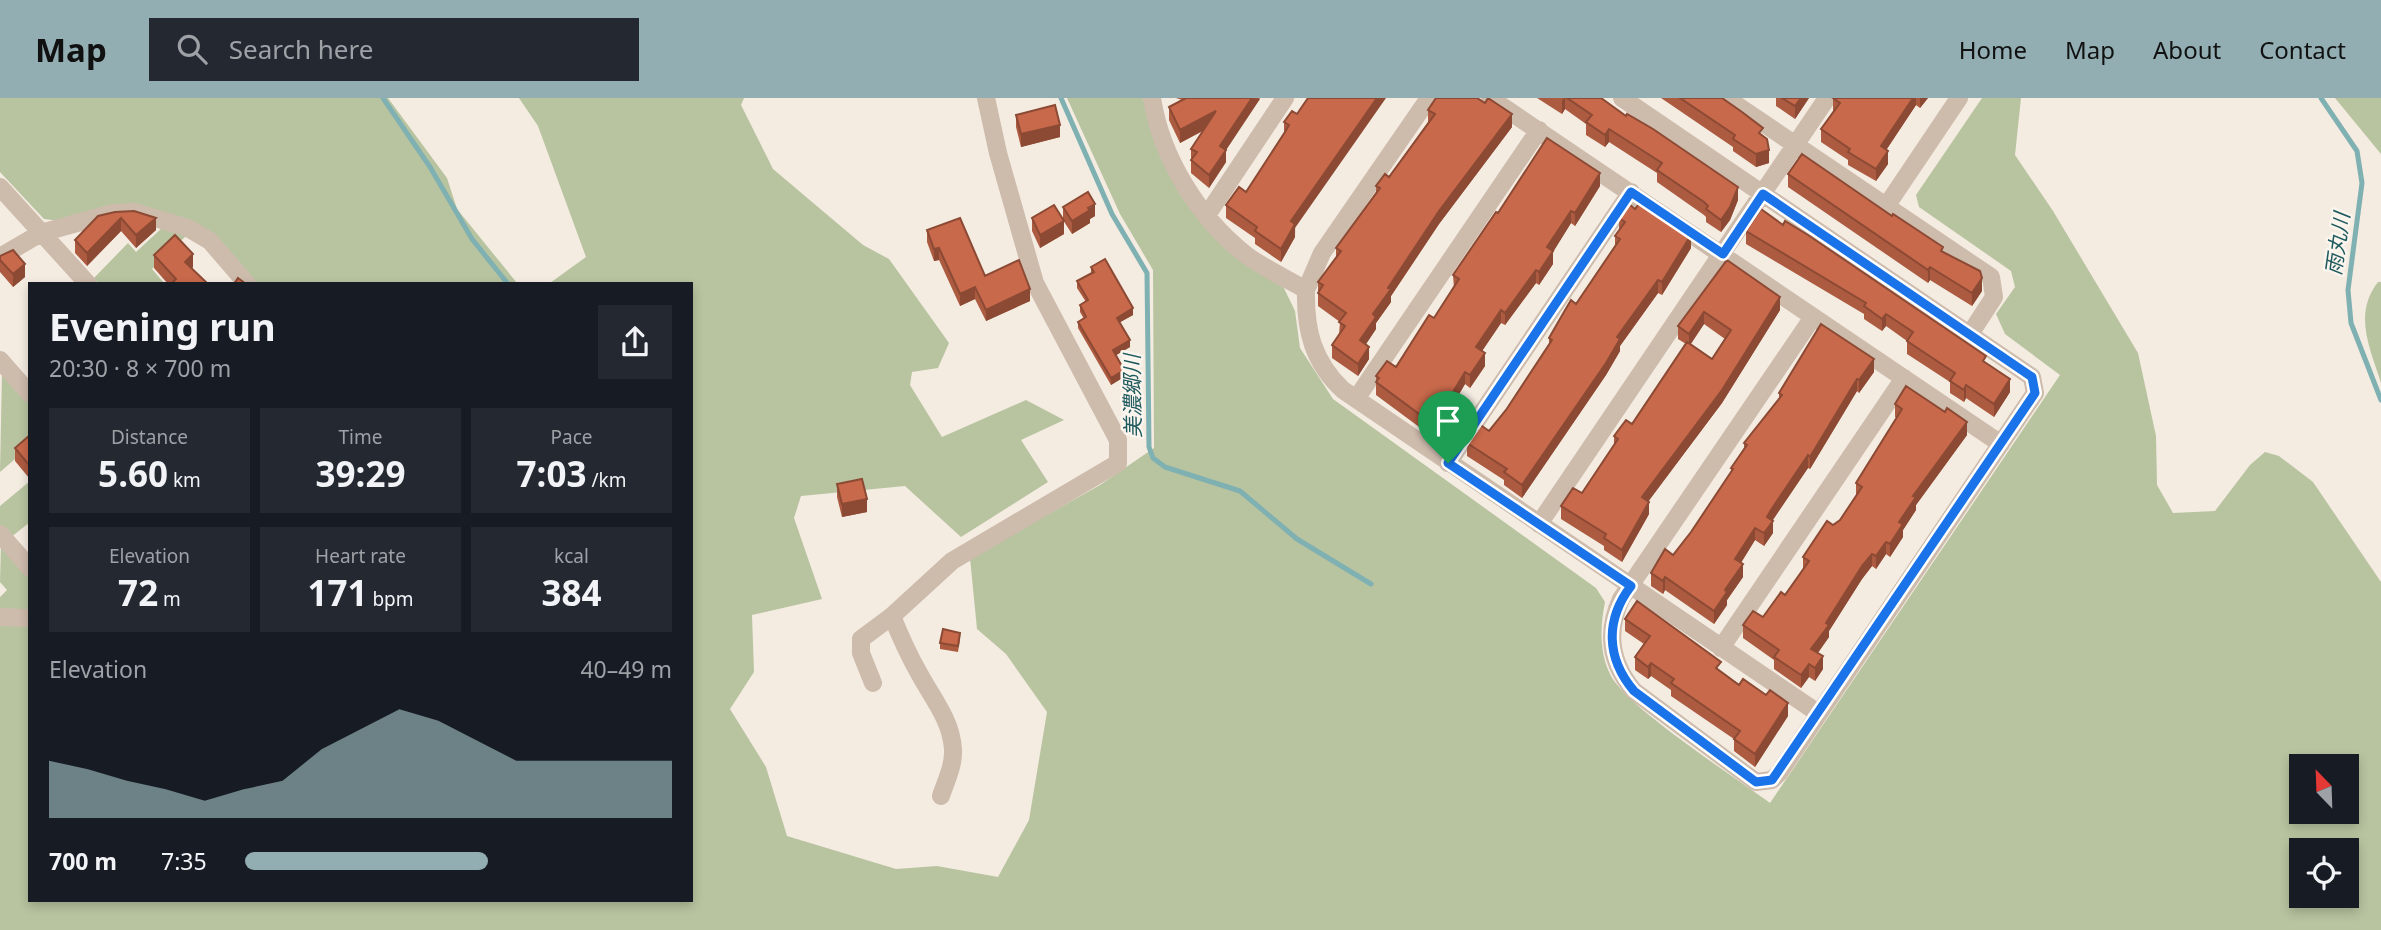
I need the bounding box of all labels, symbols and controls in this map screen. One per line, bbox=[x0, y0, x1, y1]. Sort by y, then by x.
search box bbox=[149, 18, 639, 81]
text: Map bbox=[35, 27, 107, 72]
icon: search bbox=[173, 30, 211, 68]
text: Search here bbox=[229, 31, 373, 67]
text: Home bbox=[1959, 33, 2027, 66]
text: Map bbox=[2065, 33, 2115, 66]
text: About bbox=[2153, 33, 2221, 66]
text: Contact bbox=[2259, 33, 2346, 66]
water label: 雨丸川 bbox=[2319, 209, 2356, 277]
text: Evening run bbox=[49, 300, 276, 352]
button: share bbox=[598, 305, 672, 379]
text: 20:30 · 8 × 700 m bbox=[49, 352, 231, 384]
water label: 美濃郷川 bbox=[1117, 352, 1147, 438]
pin bbox=[1418, 391, 1478, 463]
icon: arrive bbox=[1429, 402, 1467, 440]
text: Distance bbox=[111, 424, 188, 450]
text: Time bbox=[339, 424, 382, 450]
text: Pace bbox=[551, 424, 593, 450]
text: 5.60 bbox=[98, 450, 168, 497]
text: 39:29 bbox=[316, 450, 405, 497]
text: 7:03 bbox=[517, 450, 586, 497]
text: km bbox=[168, 467, 201, 493]
text: /km bbox=[586, 467, 626, 493]
text: Elevation bbox=[109, 543, 190, 569]
text: Heart rate bbox=[315, 543, 406, 569]
text: kcal bbox=[554, 543, 589, 569]
text: 72 bbox=[118, 569, 158, 616]
text: 171 bbox=[307, 569, 367, 616]
text: 384 bbox=[541, 569, 602, 616]
text: m bbox=[158, 586, 181, 612]
text: bpm bbox=[367, 586, 414, 612]
text: Elevation bbox=[49, 653, 147, 685]
text: 40–49 m bbox=[580, 653, 672, 685]
north arrow bbox=[2289, 754, 2359, 824]
map controls bbox=[2289, 754, 2359, 908]
button: locate bbox=[2289, 838, 2359, 908]
text: 700 m bbox=[49, 845, 117, 877]
text: 7:35 bbox=[161, 845, 207, 877]

